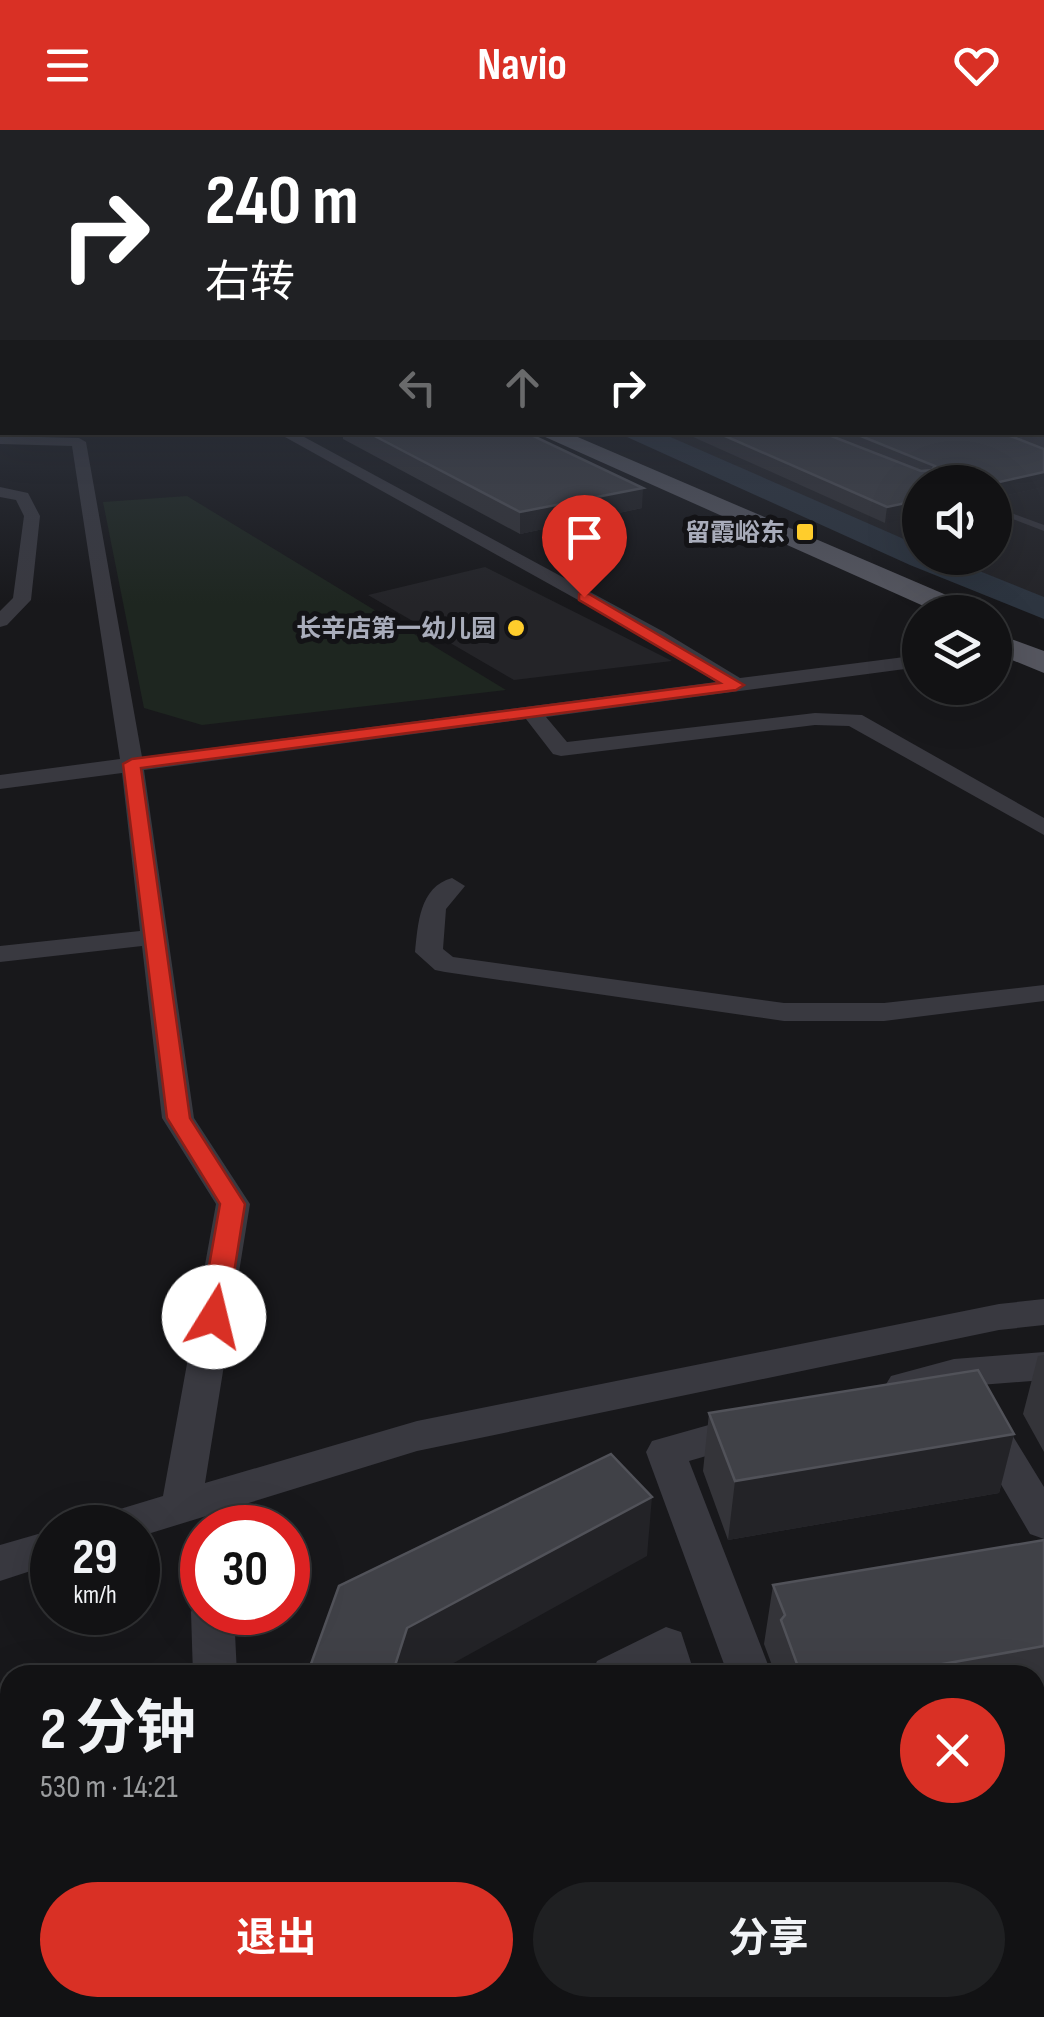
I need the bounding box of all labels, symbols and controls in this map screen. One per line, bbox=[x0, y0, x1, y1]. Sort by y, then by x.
icon: menu bbox=[40, 38, 95, 93]
text: Navio bbox=[477, 38, 567, 93]
icon: heart bbox=[949, 38, 1004, 93]
text: 240 m bbox=[205, 160, 359, 244]
icon: right bbox=[40, 170, 170, 300]
text: 右转 bbox=[205, 256, 295, 311]
icon: left bbox=[390, 360, 445, 415]
icon: ahead bbox=[495, 360, 550, 415]
icon: right bbox=[600, 360, 655, 415]
map controls bbox=[902, 465, 1012, 705]
button: sound bbox=[902, 465, 1012, 575]
pin bbox=[542, 495, 627, 598]
icon: arrive bbox=[557, 510, 612, 565]
place label: 留霞峪东 bbox=[685, 518, 785, 549]
marker: 留霞峪东 bbox=[794, 521, 816, 543]
button: layers bbox=[902, 595, 1012, 705]
place label: 长辛店第一幼儿园 bbox=[296, 614, 496, 645]
marker: 长辛店第一幼儿园 bbox=[505, 617, 527, 639]
position arrow bbox=[162, 1265, 266, 1369]
speed limit sign: 30 bbox=[180, 1505, 310, 1635]
text: 29 bbox=[72, 1528, 118, 1588]
text: km/h bbox=[73, 1580, 117, 1611]
text: 2 分钟 bbox=[40, 1694, 196, 1766]
button: close bbox=[900, 1698, 1005, 1803]
text: 530 m · 14:21 bbox=[40, 1768, 178, 1807]
button: 退出 bbox=[40, 1882, 513, 1997]
button: 分享 bbox=[533, 1882, 1005, 1997]

